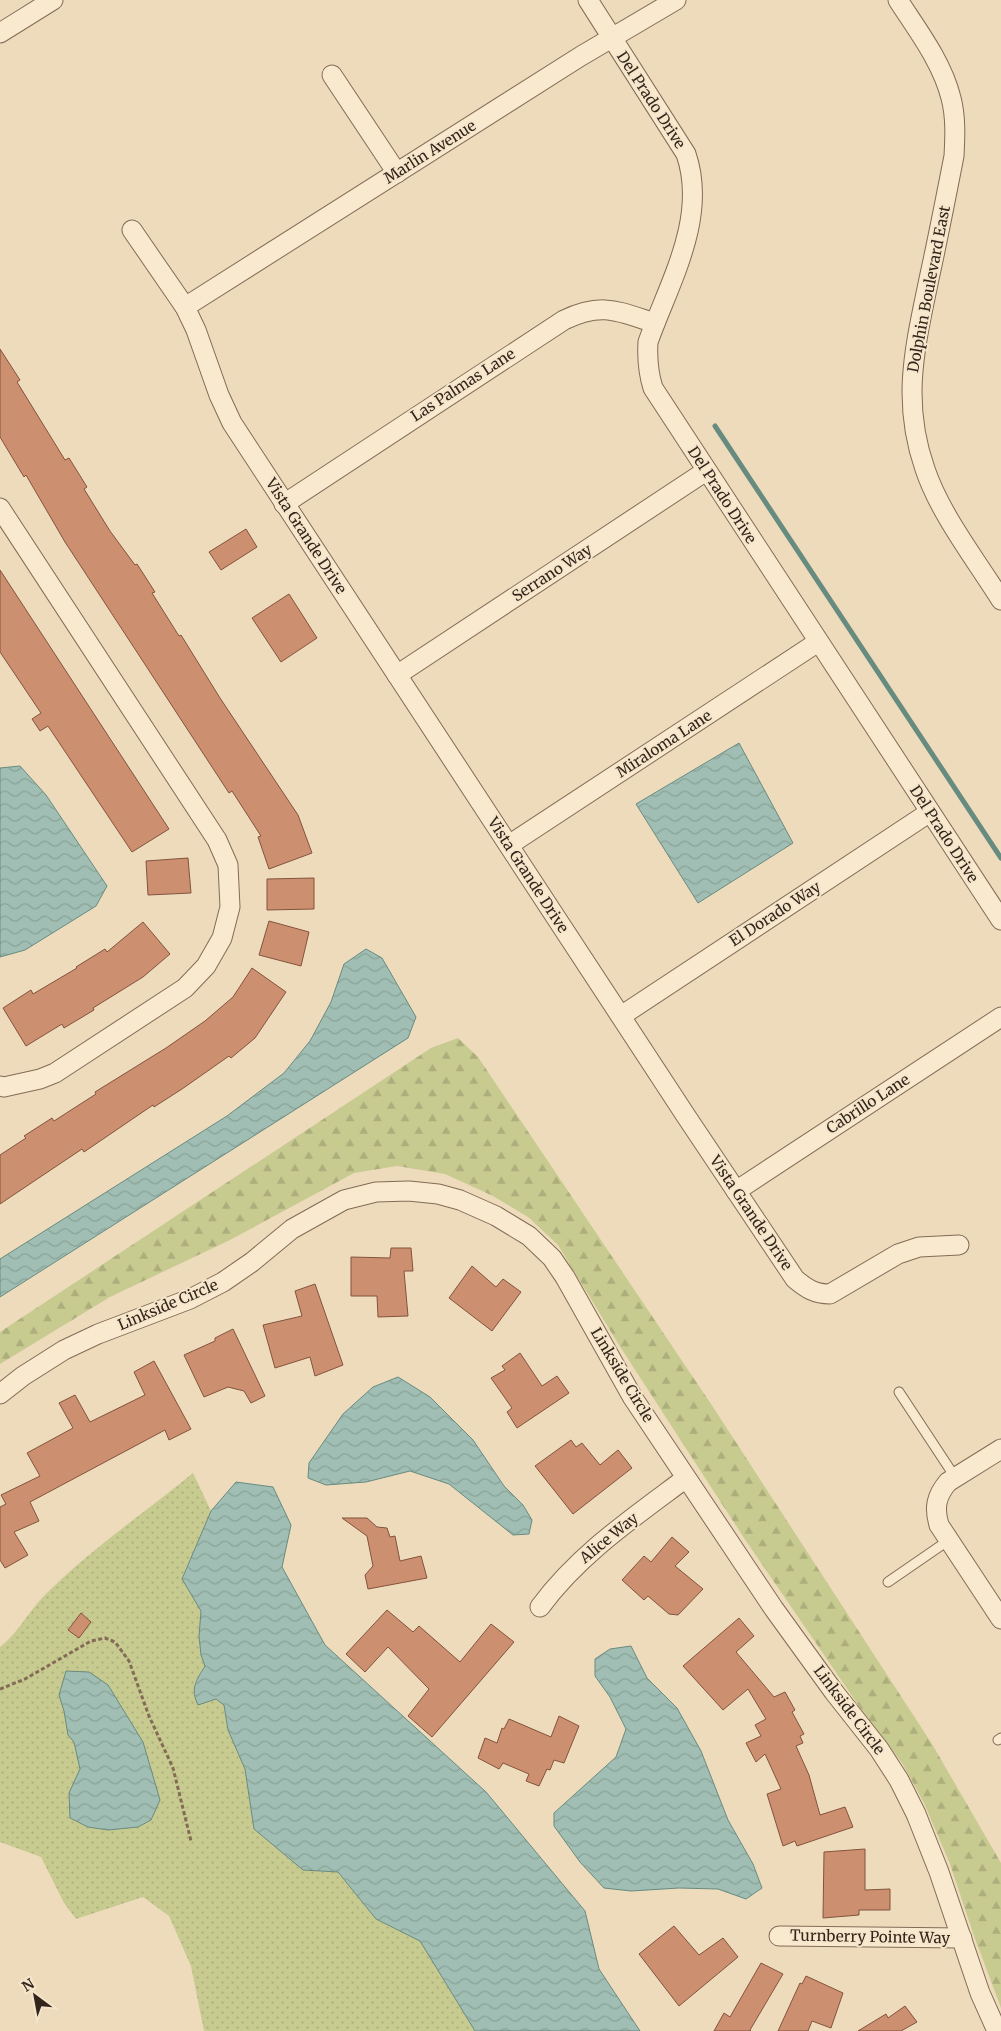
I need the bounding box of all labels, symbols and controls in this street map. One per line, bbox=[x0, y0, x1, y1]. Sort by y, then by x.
street label: Del Prado Drive bbox=[613, 47, 690, 152]
street label: Marlin Avenue bbox=[380, 116, 479, 187]
street label: Dolphin Boulevard East bbox=[903, 204, 954, 374]
street label: Las Palmas Lane bbox=[407, 344, 519, 425]
street label: Del Prado Drive bbox=[684, 442, 761, 547]
street label: Vista Grande Drive bbox=[261, 473, 351, 597]
street label: Serrano Way bbox=[508, 540, 595, 605]
street label: Miraloma Lane bbox=[612, 706, 715, 781]
street label: Del Prado Drive bbox=[906, 781, 983, 886]
street label: Vista Grande Drive bbox=[483, 812, 573, 936]
street label: El Dorado Way bbox=[725, 877, 824, 950]
street label: Cabrillo Lane bbox=[822, 1070, 913, 1138]
street label: Vista Grande Drive bbox=[705, 1151, 797, 1274]
street label: Linkside Circle bbox=[115, 1275, 221, 1334]
street label: Linkside Circle bbox=[587, 1324, 658, 1426]
street label: Alice Way bbox=[575, 1508, 642, 1568]
street label: Linkside Circle bbox=[810, 1661, 889, 1758]
street label: Turnberry Pointe Way bbox=[790, 1926, 950, 1947]
north arrow bbox=[10, 1971, 60, 2021]
text: N bbox=[19, 1974, 38, 1996]

